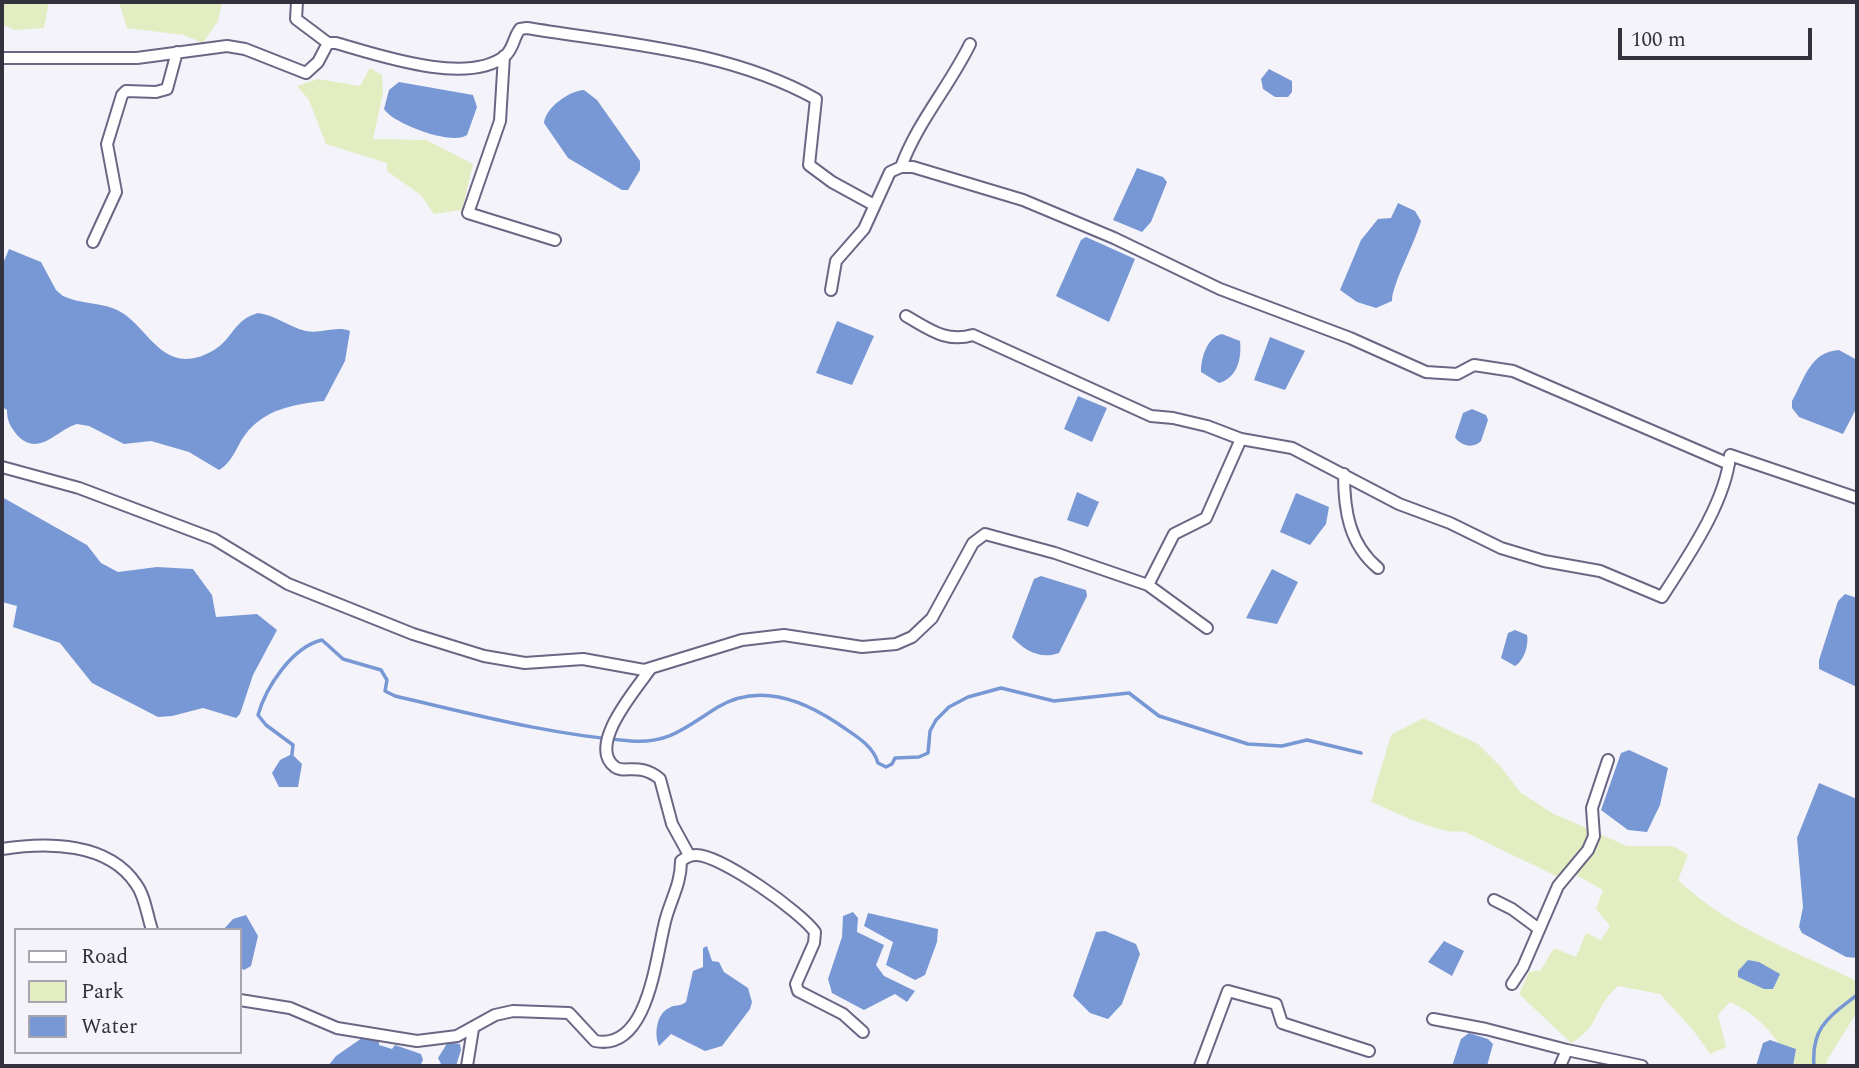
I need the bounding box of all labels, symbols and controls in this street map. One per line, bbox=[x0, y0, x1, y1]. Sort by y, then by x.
scale bar bbox=[1621, 14, 1815, 58]
text: 100 m bbox=[1631, 24, 1686, 56]
legend bbox=[14, 928, 242, 1054]
text: Road bbox=[81, 941, 128, 973]
text: Park bbox=[81, 976, 124, 1008]
text: Water bbox=[81, 1011, 137, 1043]

